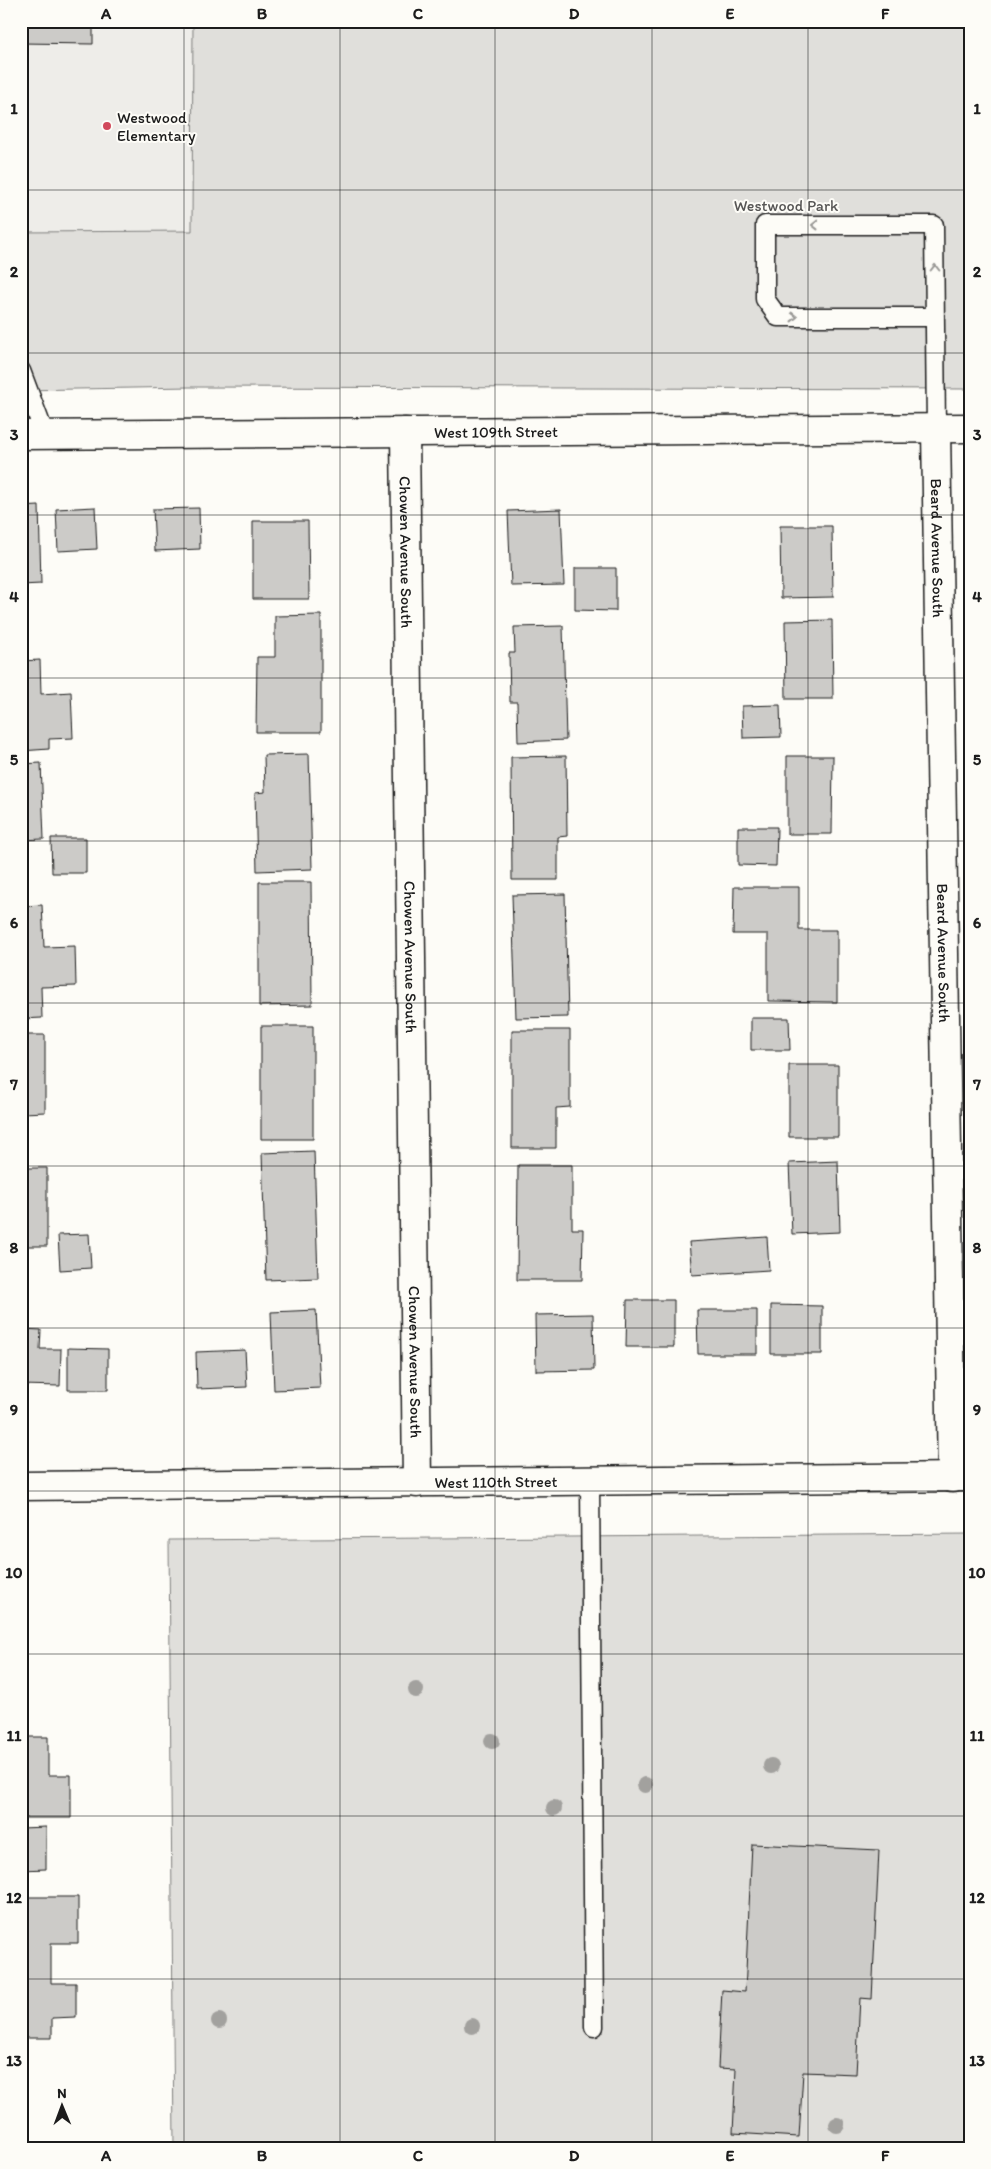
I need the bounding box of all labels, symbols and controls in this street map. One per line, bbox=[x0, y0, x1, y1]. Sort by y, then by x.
text: A bbox=[100, 4, 112, 23]
text: B bbox=[257, 4, 268, 23]
text: C bbox=[413, 4, 424, 23]
text: D bbox=[569, 4, 580, 23]
text: E bbox=[726, 4, 735, 23]
text: F bbox=[881, 4, 890, 23]
text: 1 bbox=[10, 99, 18, 118]
text: 1 bbox=[973, 99, 981, 118]
place label: Westwood Elementary bbox=[117, 108, 196, 145]
marker: Westwood Elementary bbox=[101, 120, 113, 132]
park label: Westwood Park bbox=[734, 196, 839, 215]
one-way arrow bbox=[811, 220, 818, 230]
text: 2 bbox=[10, 262, 19, 281]
text: 2 bbox=[973, 262, 982, 281]
one-way arrow bbox=[930, 264, 940, 272]
one-way arrow bbox=[790, 312, 798, 322]
street label: West 109th Street bbox=[434, 422, 558, 442]
text: 3 bbox=[10, 425, 19, 444]
text: 3 bbox=[973, 425, 982, 444]
street label: Chowen Avenue South bbox=[396, 476, 416, 628]
street label: Beard Avenue South bbox=[927, 478, 948, 618]
text: 4 bbox=[9, 587, 19, 606]
text: 4 bbox=[972, 587, 982, 606]
text: 5 bbox=[10, 750, 19, 769]
text: 5 bbox=[973, 750, 982, 769]
street label: Chowen Avenue South bbox=[400, 881, 421, 1033]
street label: Beard Avenue South bbox=[933, 883, 954, 1023]
text: 6 bbox=[10, 913, 19, 932]
text: 6 bbox=[973, 913, 982, 932]
text: 7 bbox=[9, 1075, 18, 1094]
text: 7 bbox=[972, 1075, 981, 1094]
text: 8 bbox=[10, 1238, 19, 1257]
text: 8 bbox=[973, 1238, 982, 1257]
street label: Chowen Avenue South bbox=[405, 1286, 425, 1438]
text: 9 bbox=[10, 1400, 18, 1419]
text: 9 bbox=[973, 1400, 981, 1419]
street label: West 110th Street bbox=[434, 1472, 558, 1492]
text: 10 bbox=[5, 1563, 23, 1582]
text: 10 bbox=[968, 1563, 986, 1582]
text: 11 bbox=[7, 1726, 22, 1745]
text: 11 bbox=[970, 1726, 985, 1745]
text: 12 bbox=[6, 1888, 23, 1907]
text: 12 bbox=[969, 1888, 986, 1907]
text: 13 bbox=[6, 2051, 22, 2070]
text: 13 bbox=[969, 2051, 985, 2070]
north arrow bbox=[38, 2082, 88, 2132]
text: N bbox=[57, 2085, 67, 2102]
text: A bbox=[100, 2146, 112, 2165]
text: B bbox=[257, 2146, 268, 2165]
text: C bbox=[413, 2146, 424, 2165]
text: D bbox=[569, 2146, 580, 2165]
text: E bbox=[726, 2146, 735, 2165]
text: F bbox=[881, 2146, 890, 2165]

